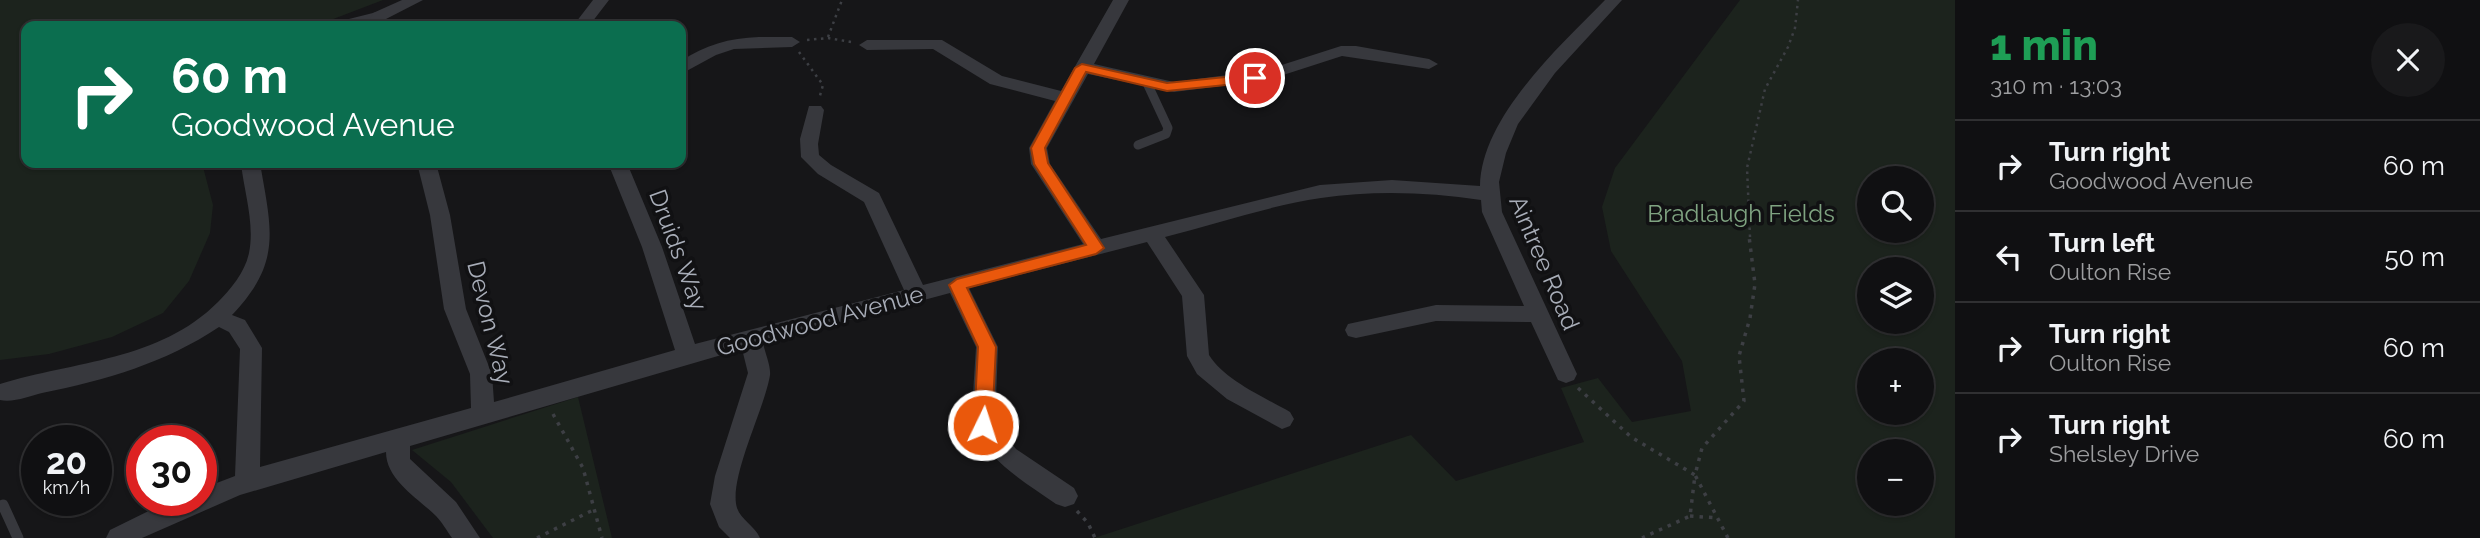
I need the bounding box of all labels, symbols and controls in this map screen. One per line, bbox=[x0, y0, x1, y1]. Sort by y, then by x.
text: 1 min bbox=[1990, 21, 2098, 70]
button: close bbox=[2371, 23, 2445, 97]
text: 60 m bbox=[171, 47, 288, 104]
pin bbox=[1225, 48, 1285, 108]
icon: right bbox=[56, 49, 147, 140]
icon: arrive bbox=[1236, 59, 1274, 97]
text: 310 m · 13:03 bbox=[1990, 72, 2122, 99]
text: Goodwood Avenue bbox=[171, 106, 455, 143]
text: Turn right bbox=[2049, 137, 2170, 167]
icon: right bbox=[1990, 147, 2028, 185]
text: 60 m bbox=[2383, 151, 2445, 181]
map controls bbox=[1857, 166, 1934, 516]
button: search bbox=[1857, 166, 1934, 243]
text: Goodwood Avenue bbox=[2049, 167, 2253, 194]
street label: Druids Way bbox=[643, 185, 714, 314]
street label: Aintree Road bbox=[1503, 191, 1586, 334]
park label: Bradlaugh Fields bbox=[1647, 199, 1835, 228]
text: Turn left bbox=[2049, 228, 2155, 258]
icon: left bbox=[1990, 238, 2028, 276]
text: 50 m bbox=[2384, 242, 2445, 272]
button: layers bbox=[1857, 257, 1934, 334]
street label: Devon Way bbox=[461, 258, 520, 388]
text: Oulton Rise bbox=[2049, 258, 2171, 285]
street label: Goodwood Avenue bbox=[713, 279, 926, 362]
text: Turn right bbox=[2049, 319, 2170, 349]
icon: right bbox=[1990, 329, 2028, 367]
text: 60 m bbox=[2383, 333, 2445, 363]
button: + bbox=[1857, 348, 1934, 425]
text: Oulton Rise bbox=[2049, 349, 2171, 376]
position arrow bbox=[946, 388, 1020, 462]
text: Turn right bbox=[2049, 410, 2170, 440]
icon: right bbox=[1990, 420, 2028, 458]
text: 60 m bbox=[2383, 424, 2445, 454]
speed limit sign: 30 bbox=[126, 425, 217, 516]
button: − bbox=[1857, 439, 1934, 516]
text: Shelsley Drive bbox=[2049, 440, 2199, 467]
text: 20 bbox=[46, 441, 87, 482]
text: km/h bbox=[43, 477, 90, 498]

